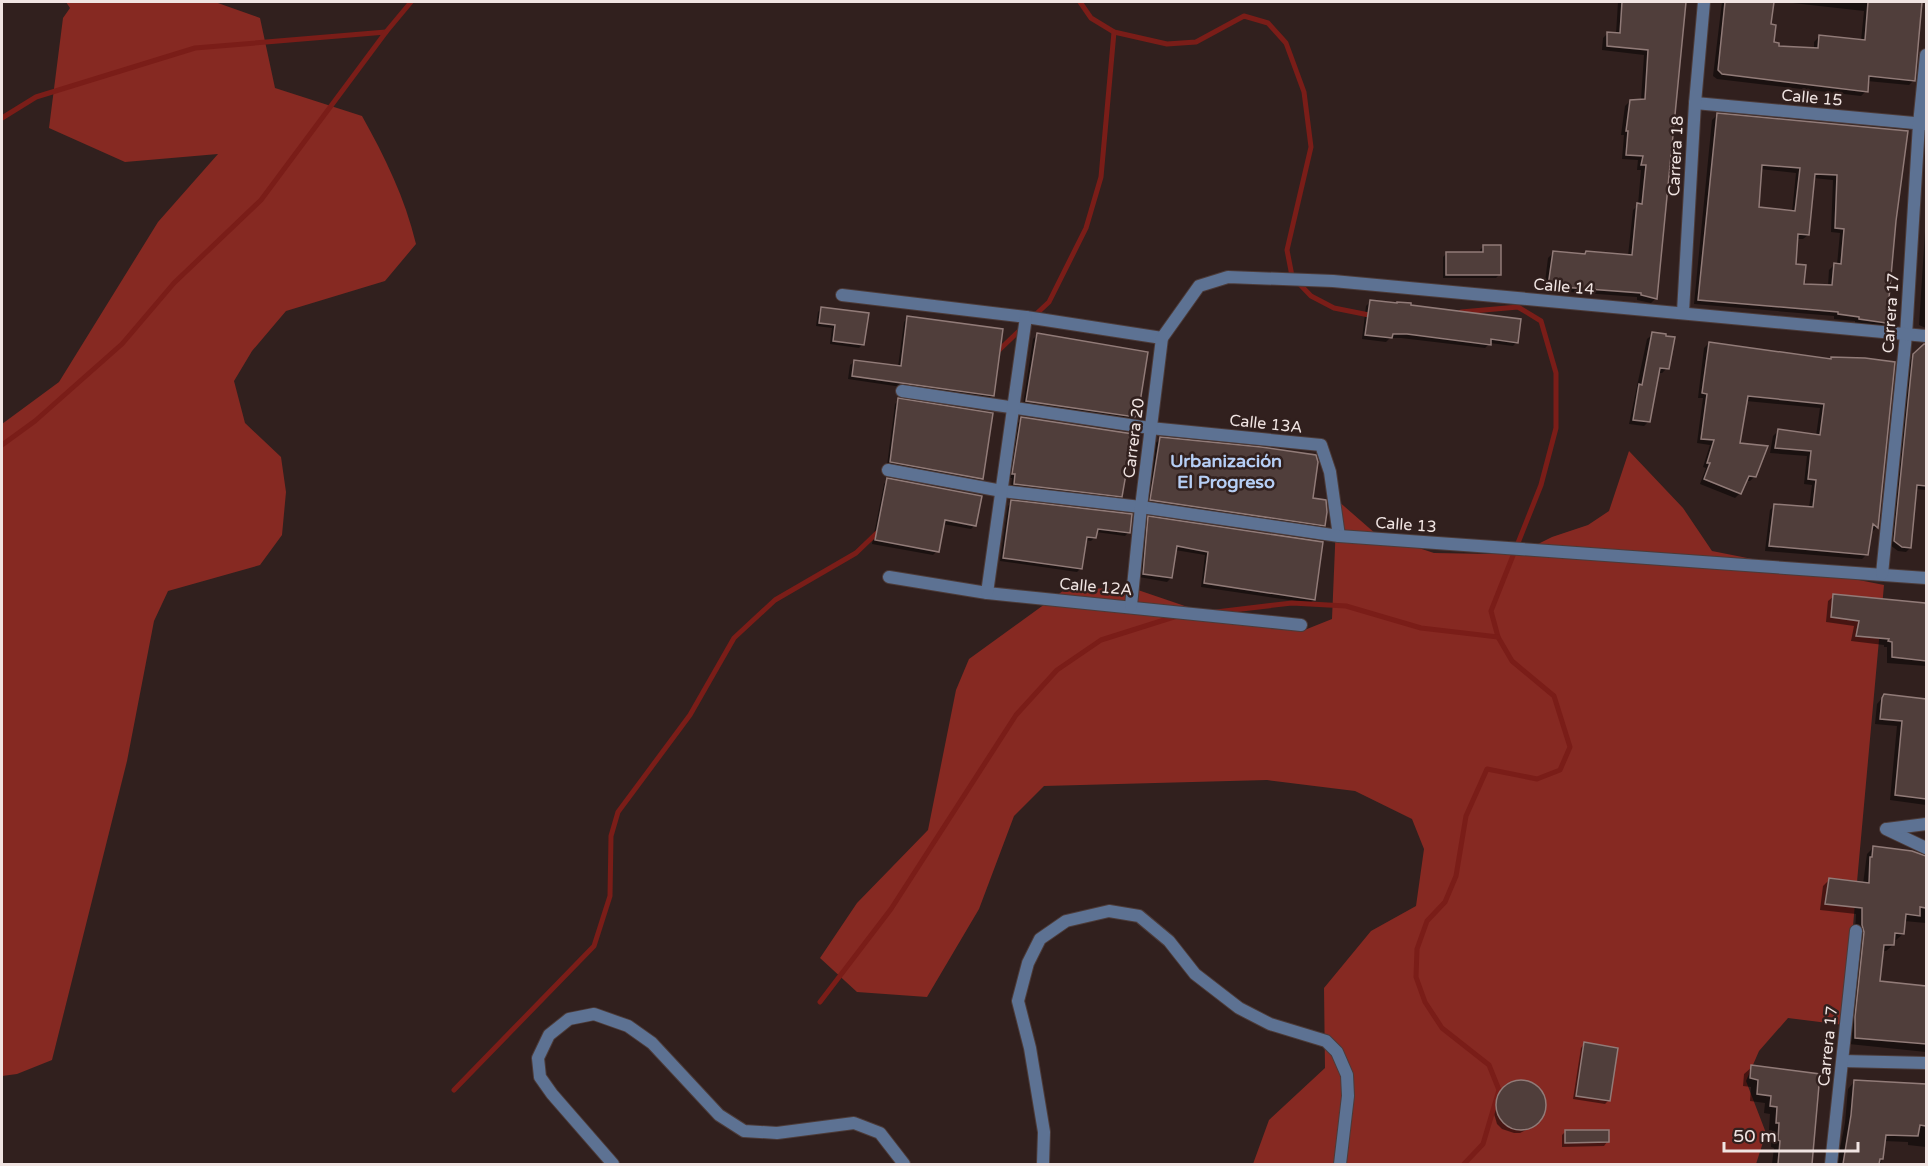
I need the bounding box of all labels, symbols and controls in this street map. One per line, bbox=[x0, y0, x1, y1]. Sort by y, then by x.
street label: Calle 15 bbox=[1780, 85, 1843, 111]
street label: Carrera 18 bbox=[1664, 115, 1688, 197]
street label: Carrera 17 bbox=[1878, 272, 1904, 354]
street label: Calle 14 bbox=[1532, 274, 1595, 300]
street label: Carrera 20 bbox=[1119, 397, 1149, 479]
street label: Calle 13A bbox=[1228, 410, 1303, 438]
district label: Urbanización El Progreso bbox=[1170, 450, 1282, 493]
street label: Calle 13 bbox=[1375, 513, 1437, 537]
street label: Calle 12A bbox=[1059, 574, 1133, 600]
street label: Carrera 17 bbox=[1814, 1005, 1842, 1087]
scale bar bbox=[1724, 1115, 1858, 1153]
text: 50 m bbox=[1733, 1125, 1777, 1147]

